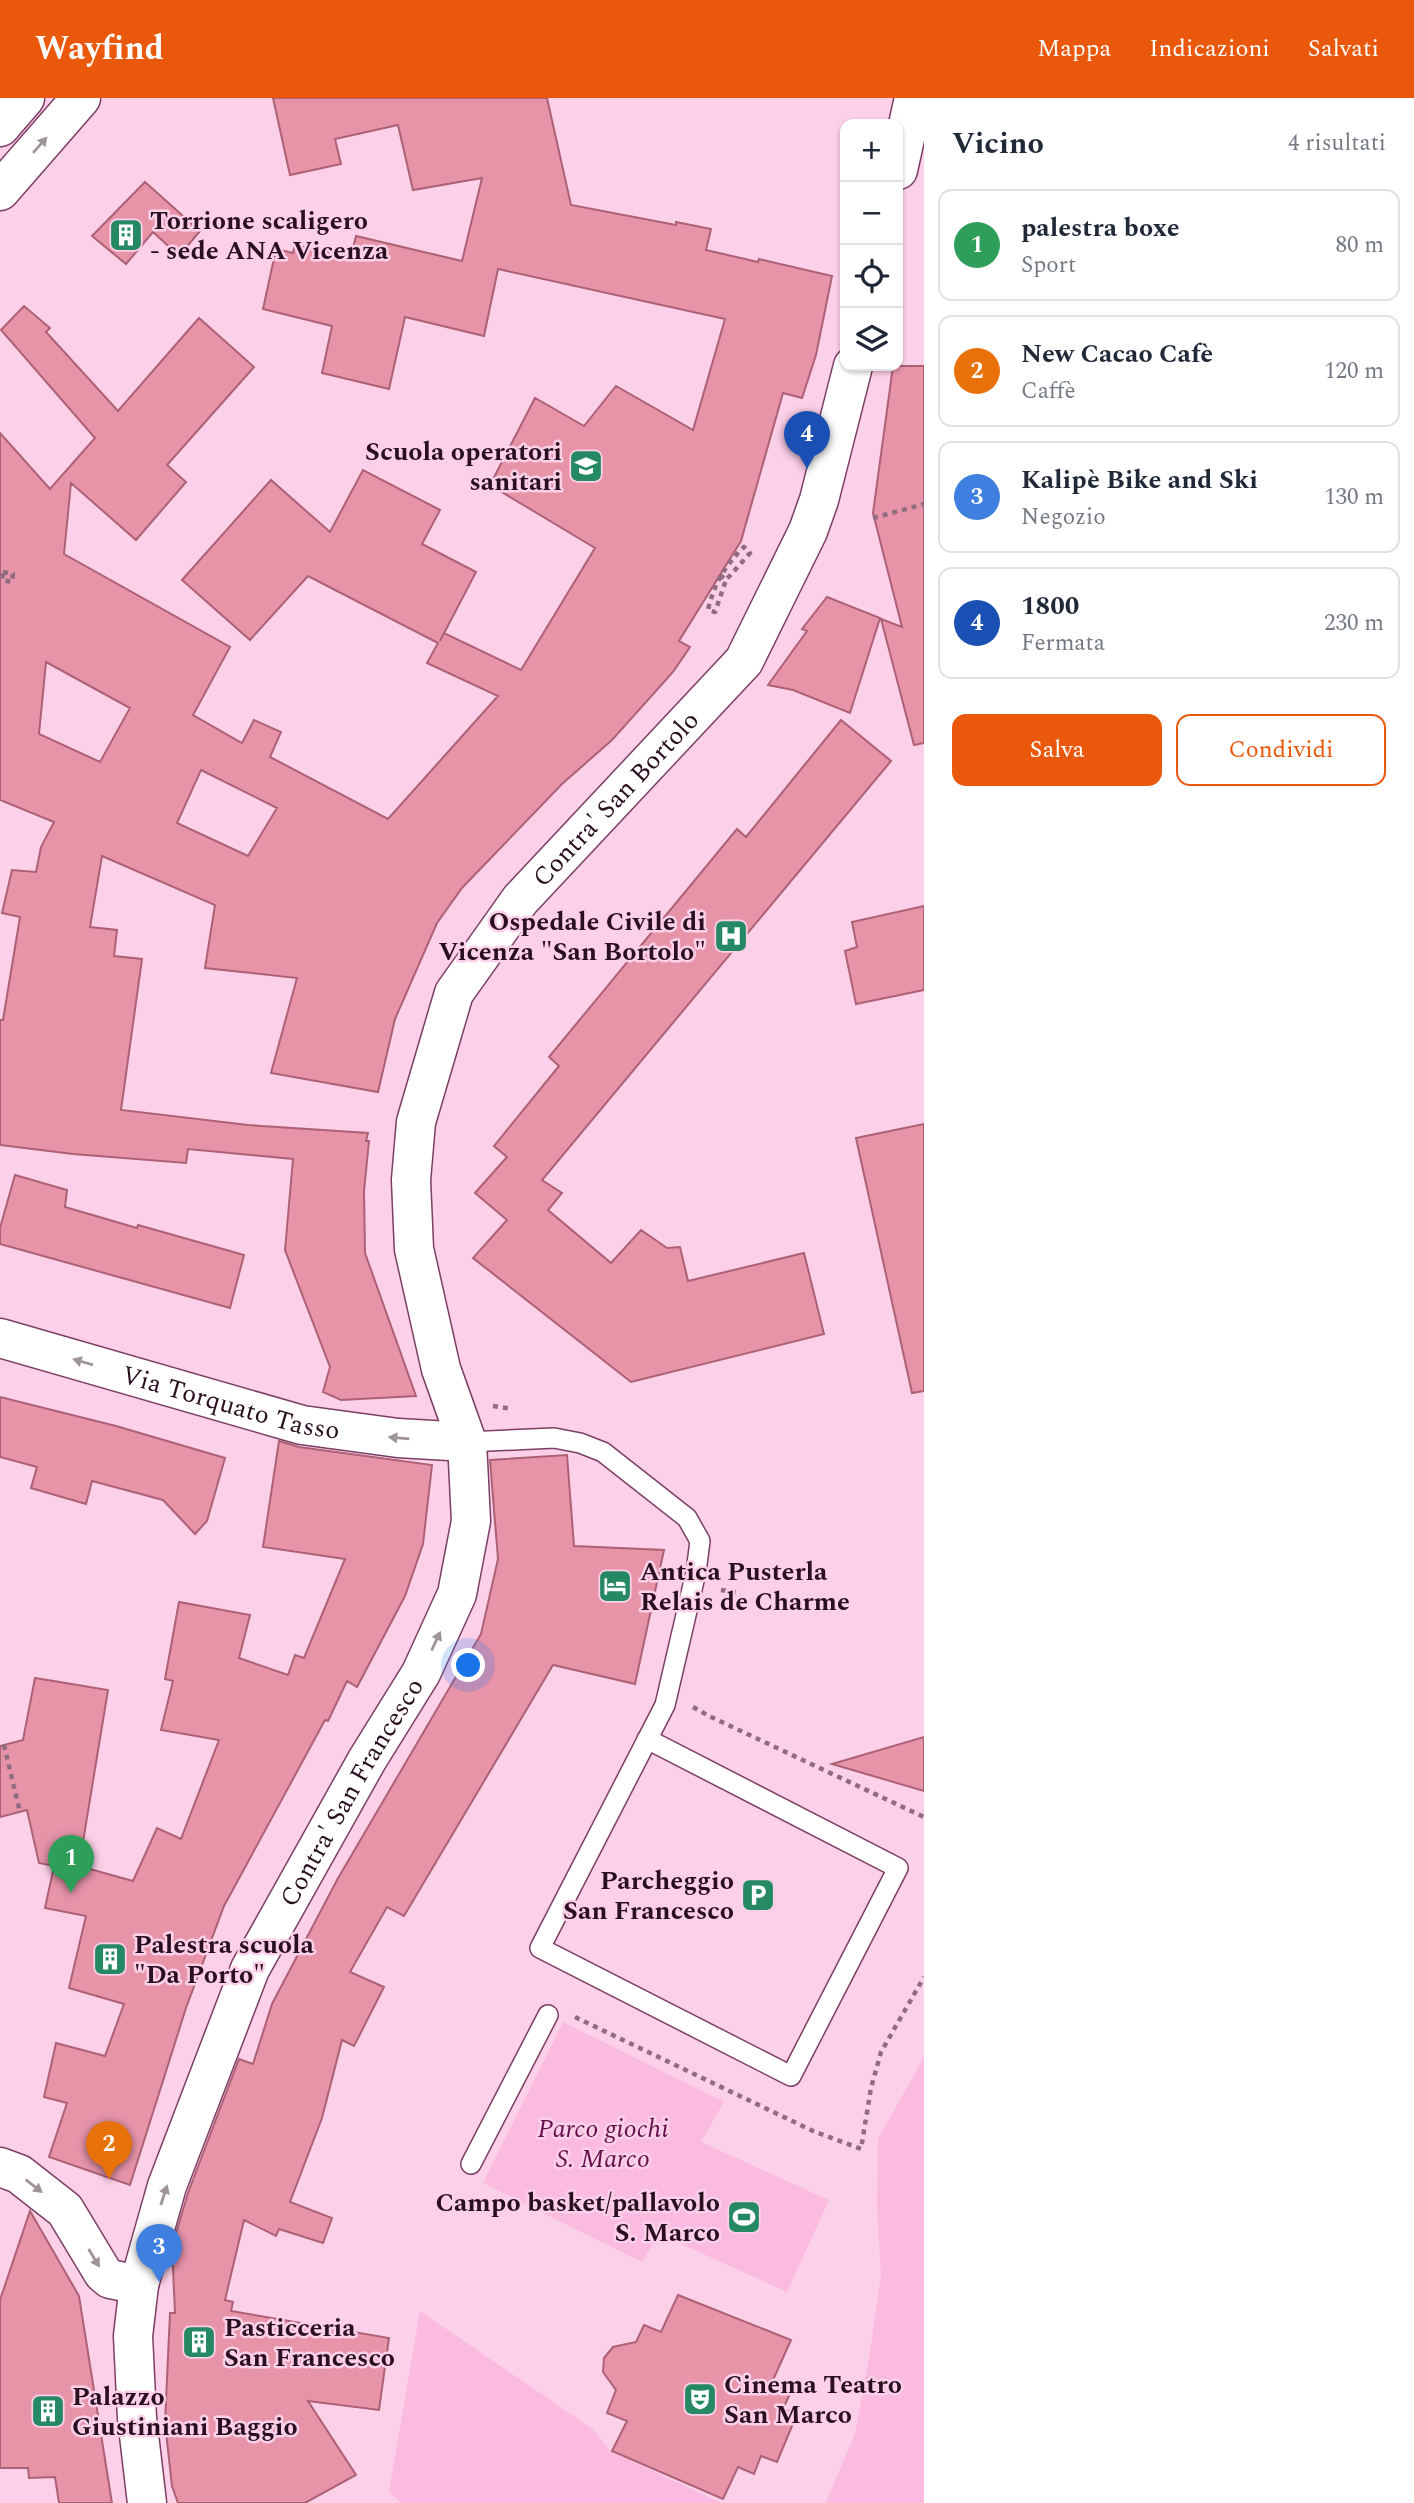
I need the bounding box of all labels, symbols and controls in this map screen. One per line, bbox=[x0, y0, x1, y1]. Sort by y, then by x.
text: Wayfind bbox=[35, 24, 164, 74]
text: Mappa bbox=[1037, 31, 1111, 67]
text: Indicazioni bbox=[1149, 31, 1270, 67]
text: Salvati bbox=[1308, 31, 1379, 67]
map controls bbox=[840, 119, 903, 371]
button: + bbox=[840, 119, 903, 182]
text: Vicino bbox=[952, 121, 1044, 167]
text: 4 risultati bbox=[1288, 126, 1386, 161]
one-way arrow bbox=[32, 136, 47, 153]
button: − bbox=[840, 182, 903, 245]
place label: Torrione scaligero - sede ANA Vicenza bbox=[150, 201, 389, 271]
text: palestra boxe bbox=[1021, 208, 1180, 248]
building icon: Torrione scaligero - sede ANA Vicenza bbox=[107, 216, 145, 254]
text: 1 bbox=[971, 228, 983, 263]
text: 80 m bbox=[1335, 228, 1384, 263]
button: locate bbox=[840, 245, 903, 308]
text: Sport bbox=[1021, 248, 1076, 283]
button: layers bbox=[840, 308, 903, 371]
text: New Cacao Cafè bbox=[1021, 334, 1213, 374]
text: 2 bbox=[971, 354, 983, 389]
text: 120 m bbox=[1324, 354, 1384, 389]
text: Caffè bbox=[1021, 374, 1076, 409]
pin: 4 bbox=[784, 411, 830, 469]
place label: Scuola operatori sanitari bbox=[365, 432, 562, 502]
school or university icon: Scuola operatori sanitari bbox=[567, 447, 605, 485]
text: Kalipè Bike and Ski bbox=[1021, 460, 1258, 500]
text: 3 bbox=[971, 480, 983, 515]
text: 130 m bbox=[1324, 480, 1384, 515]
text: Negozio bbox=[1021, 500, 1106, 535]
text: 1800 bbox=[1021, 586, 1079, 626]
text: 4 bbox=[971, 606, 983, 641]
text: 230 m bbox=[1324, 606, 1384, 641]
text: Fermata bbox=[1021, 626, 1105, 661]
street label: Contra' San Bortolo bbox=[523, 702, 709, 896]
button: Salva bbox=[952, 714, 1162, 786]
button: Condividi bbox=[1176, 714, 1386, 786]
place label: Ospedale Civile di Vicenza "San Bortolo" bbox=[438, 902, 706, 972]
hospital icon: Ospedale Civile di Vicenza "San Bortolo" bbox=[712, 917, 750, 955]
street label: Via Torquato Tasso bbox=[117, 1355, 342, 1451]
one-way arrow bbox=[72, 1356, 94, 1367]
one-way arrow bbox=[388, 1432, 410, 1443]
place label: Antica Pusterla Relais de Charme bbox=[640, 1552, 850, 1622]
hotel icon: Antica Pusterla Relais de Charme bbox=[596, 1567, 634, 1605]
one-way arrow bbox=[430, 1631, 442, 1651]
your location bbox=[451, 1648, 485, 1682]
street label: Contra' San Francesco bbox=[270, 1670, 434, 1914]
pin: 1 bbox=[48, 1835, 94, 1893]
place label: Parcheggio San Francesco bbox=[563, 1861, 734, 1931]
parking icon: Parcheggio San Francesco bbox=[739, 1876, 777, 1914]
place label: Palestra scuola "Da Porto" bbox=[134, 1925, 315, 1995]
building icon: Palestra scuola "Da Porto" bbox=[91, 1940, 129, 1978]
park label: Parco giochi S. Marco bbox=[537, 2109, 669, 2179]
pin: 2 bbox=[86, 2121, 132, 2179]
one-way arrow bbox=[25, 2178, 43, 2192]
place label: Campo basket/pallavolo S. Marco bbox=[435, 2183, 720, 2253]
one-way arrow bbox=[159, 2185, 169, 2206]
sports icon: Campo basket/pallavolo S. Marco bbox=[725, 2198, 763, 2236]
pin: 3 bbox=[136, 2224, 182, 2282]
one-way arrow bbox=[88, 2249, 100, 2268]
place label: Pasticceria San Francesco bbox=[224, 2308, 395, 2378]
building icon: Pasticceria San Francesco bbox=[180, 2323, 218, 2361]
place label: Cinema Teatro San Marco bbox=[724, 2365, 902, 2435]
place label: Palazzo Giustiniani Baggio bbox=[72, 2377, 298, 2447]
theatre icon: Cinema Teatro San Marco bbox=[681, 2380, 719, 2418]
building icon: Palazzo Giustiniani Baggio bbox=[29, 2392, 67, 2430]

